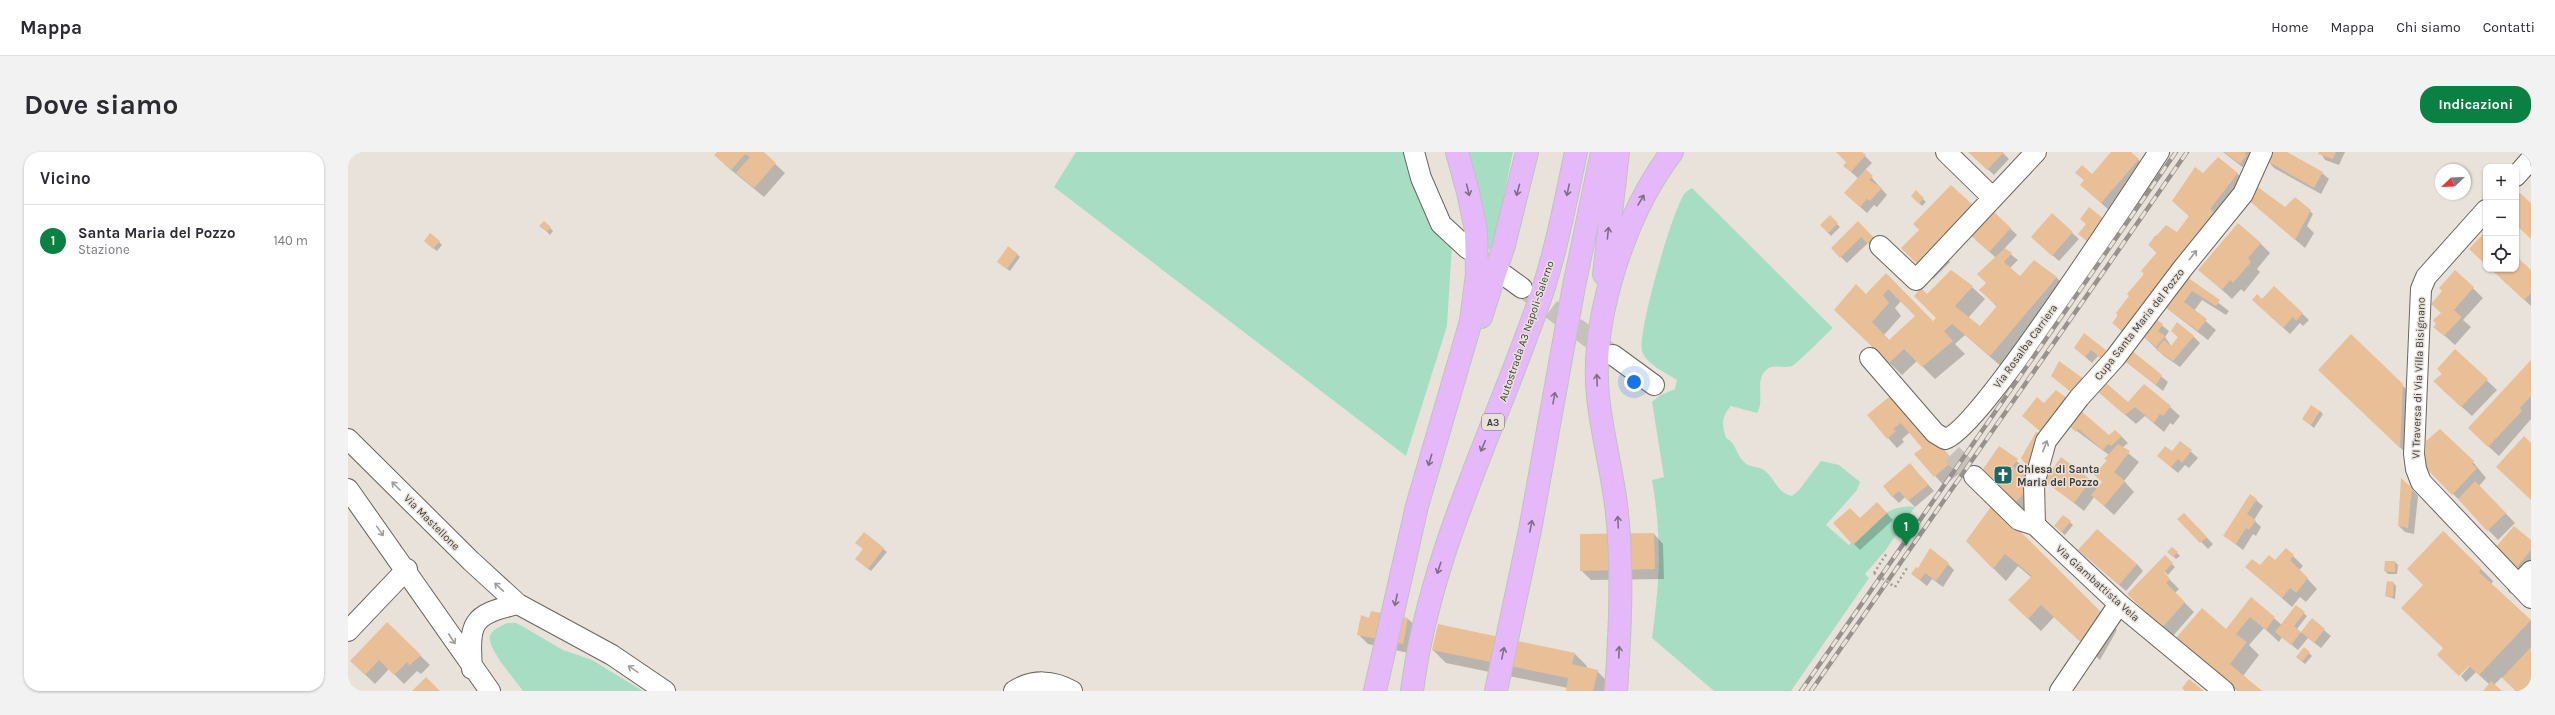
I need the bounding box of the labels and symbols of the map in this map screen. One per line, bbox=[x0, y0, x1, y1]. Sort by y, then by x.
north arrow bbox=[2435, 164, 2471, 200]
one-way arrow bbox=[1464, 183, 1472, 196]
one-way arrow bbox=[1514, 183, 1521, 196]
one-way arrow bbox=[1563, 183, 1571, 196]
one-way arrow bbox=[1638, 194, 1646, 206]
one-way arrow bbox=[1604, 227, 1611, 240]
one-way arrow bbox=[2189, 250, 2197, 261]
street label: Autostrada A3 Napoli-Salerno bbox=[1496, 259, 1557, 403]
street label: Cupa Santa Maria del Pozzo bbox=[2092, 266, 2187, 383]
street label: VI Traversa di Via Villa Bisignano bbox=[2409, 297, 2428, 459]
street label: Via Rosalba Carriera bbox=[1991, 302, 2060, 391]
your location bbox=[1624, 372, 1644, 392]
one-way arrow bbox=[1593, 374, 1601, 387]
one-way arrow bbox=[1550, 392, 1558, 405]
road number: A3 bbox=[1482, 414, 1504, 430]
one-way arrow bbox=[1479, 440, 1486, 452]
one-way arrow bbox=[2041, 440, 2049, 452]
one-way arrow bbox=[1426, 454, 1433, 467]
place label: Chiesa di Santa Maria del Pozzo bbox=[2017, 463, 2100, 489]
church icon: Chiesa di Santa Maria del Pozzo bbox=[1992, 464, 2014, 486]
one-way arrow bbox=[391, 481, 401, 491]
street label: Via Mastellone bbox=[401, 492, 462, 553]
pin: 1 bbox=[1893, 513, 1919, 546]
one-way arrow bbox=[1614, 516, 1621, 529]
one-way arrow bbox=[1527, 520, 1535, 533]
one-way arrow bbox=[376, 525, 384, 536]
street label: Via Giambattista Vela bbox=[2053, 542, 2142, 624]
one-way arrow bbox=[1434, 562, 1442, 574]
one-way arrow bbox=[494, 582, 504, 592]
one-way arrow bbox=[1391, 593, 1399, 606]
one-way arrow bbox=[449, 633, 457, 645]
one-way arrow bbox=[1615, 646, 1622, 659]
one-way arrow bbox=[1500, 647, 1508, 660]
one-way arrow bbox=[628, 665, 639, 673]

